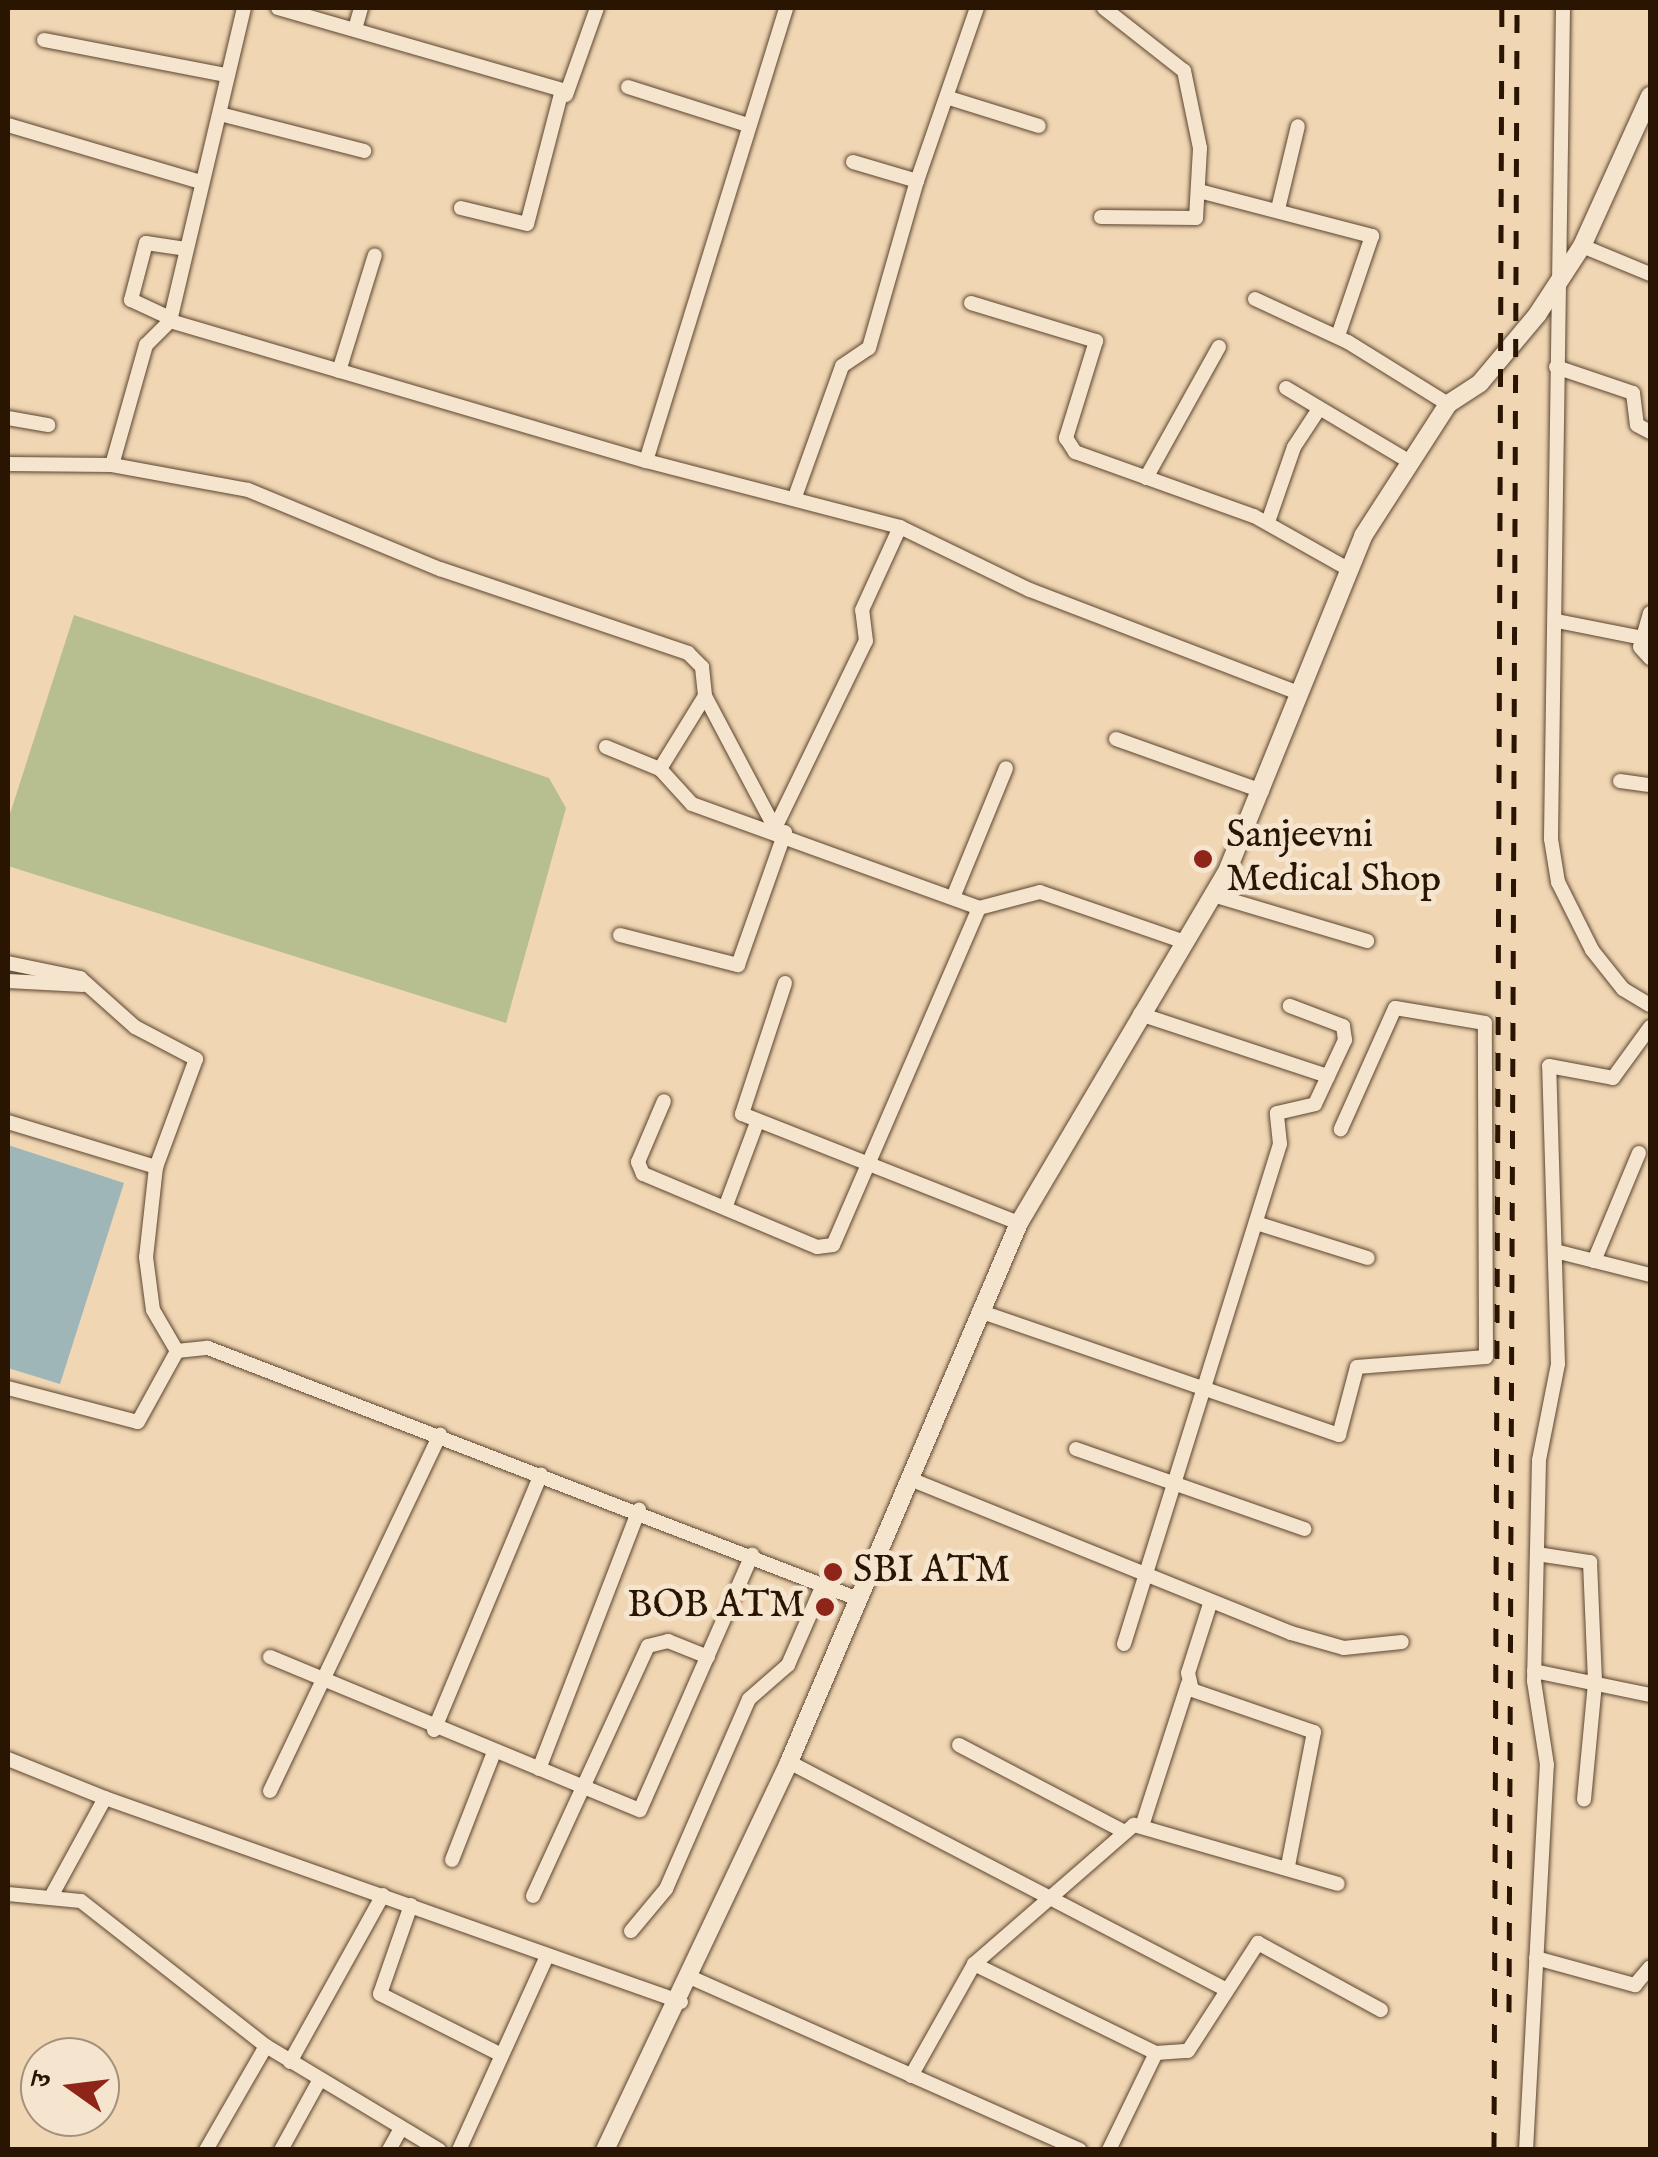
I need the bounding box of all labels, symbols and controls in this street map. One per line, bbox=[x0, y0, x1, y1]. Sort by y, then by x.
place label: Sanjeevni Medical Shop bbox=[1226, 814, 1441, 904]
marker: Sanjeevni Medical Shop bbox=[1190, 846, 1216, 872]
place label: SBI ATM bbox=[853, 1549, 1010, 1595]
marker: SBI ATM bbox=[822, 1561, 844, 1583]
place label: BOB ATM bbox=[627, 1584, 805, 1630]
marker: BOB ATM bbox=[814, 1596, 836, 1618]
north arrow bbox=[20, 2037, 120, 2137]
text: उ bbox=[24, 2069, 61, 2091]

